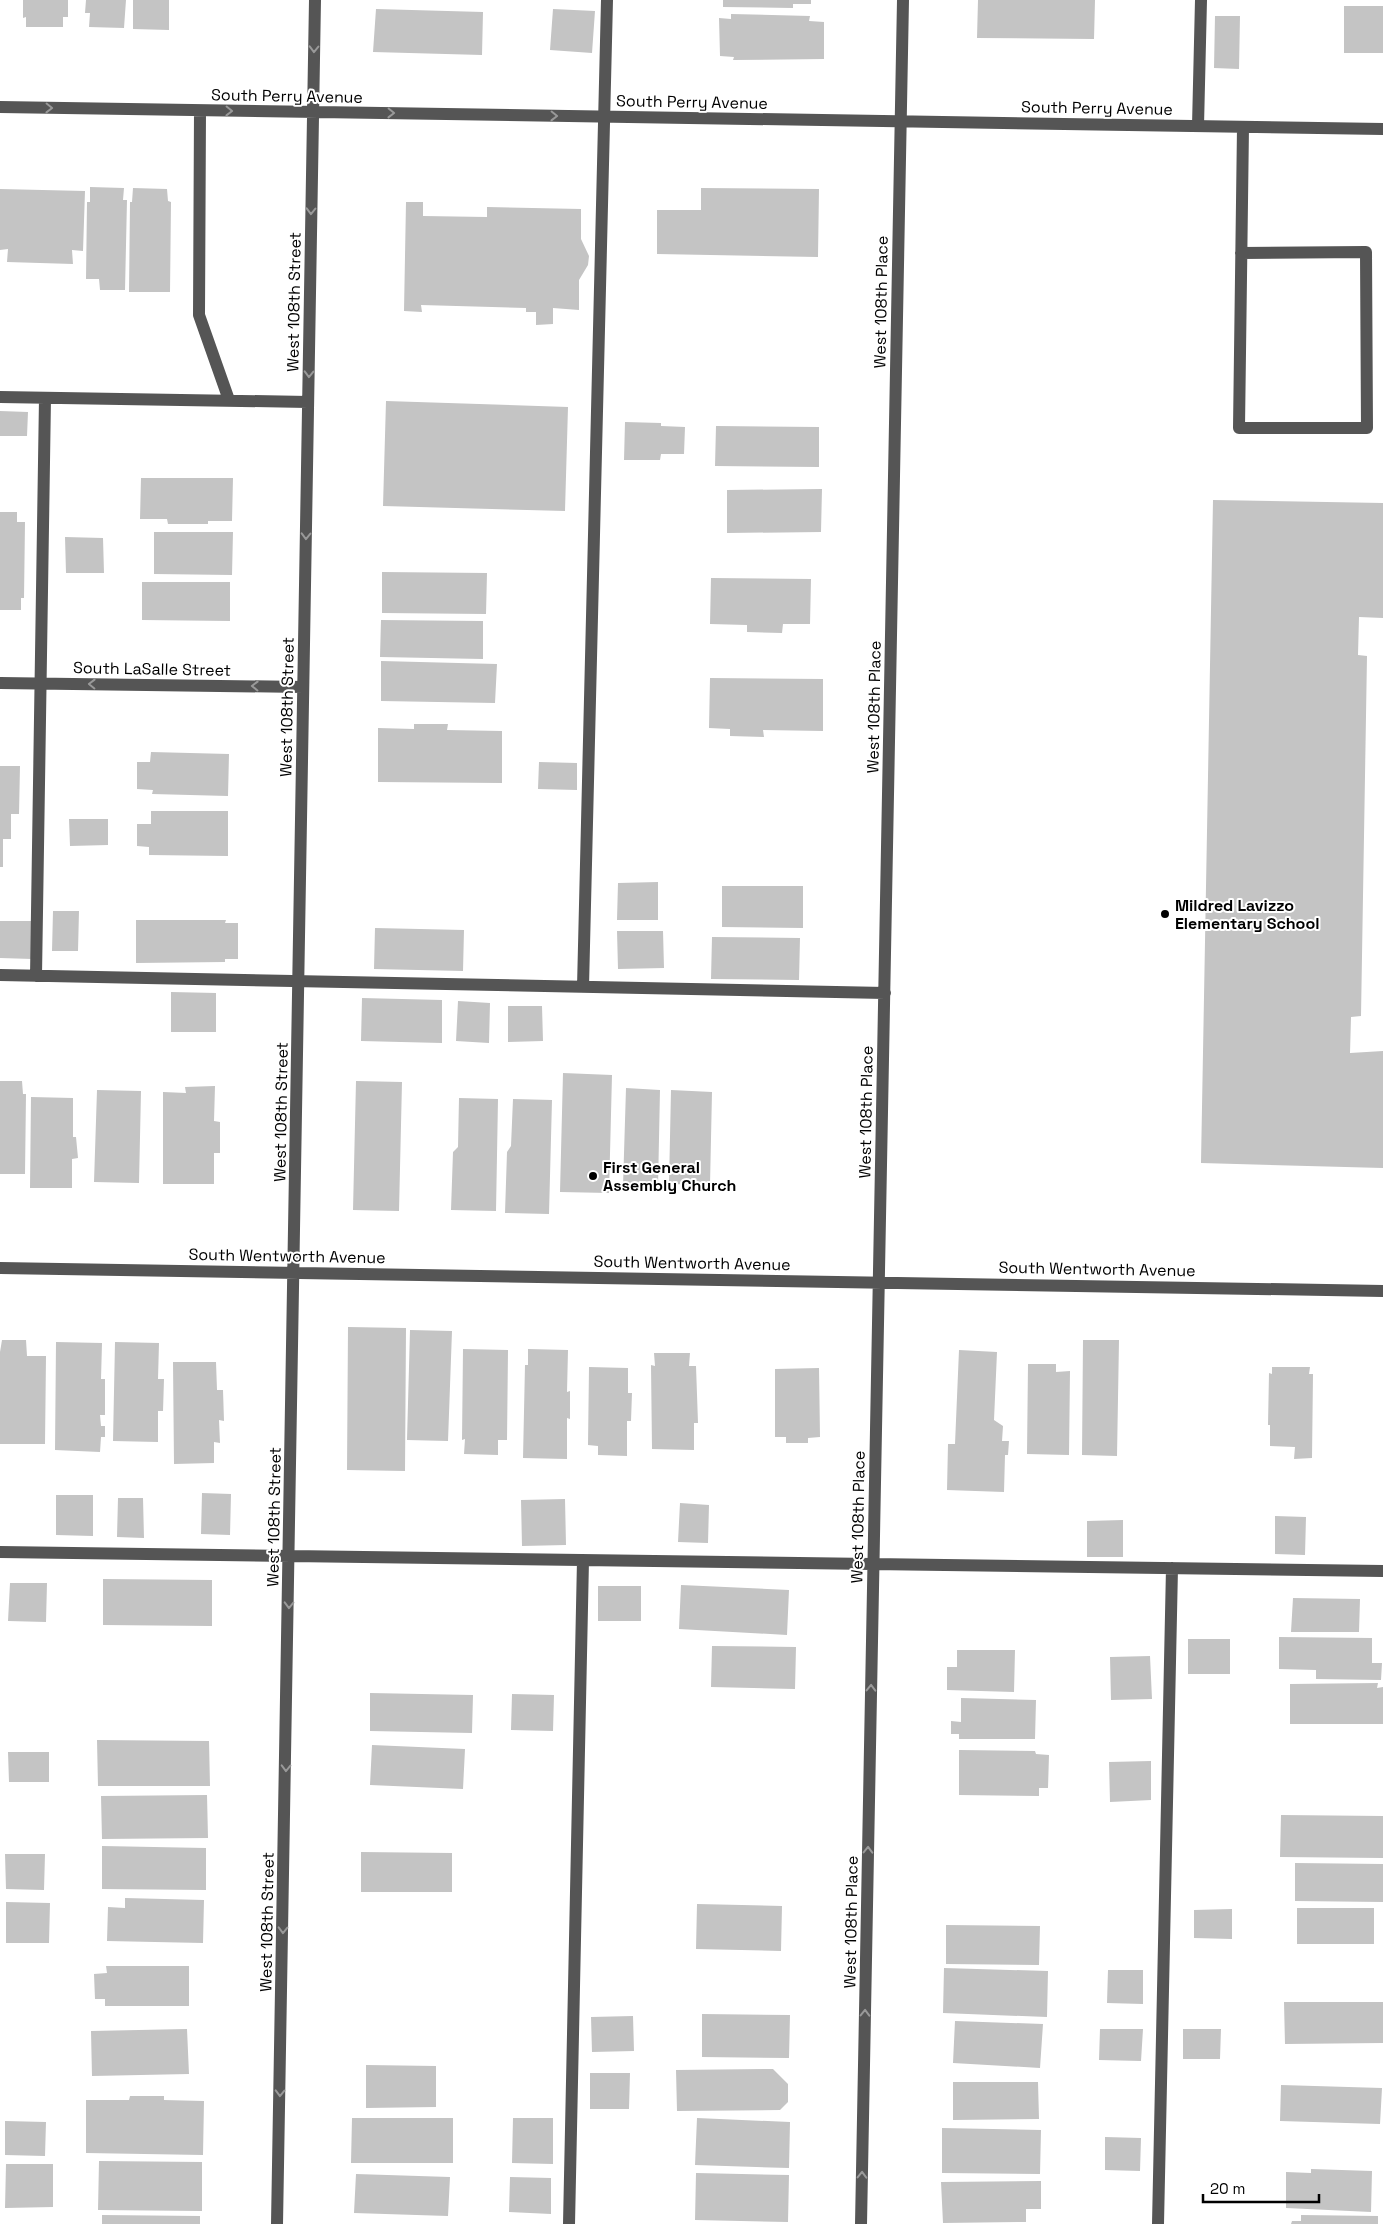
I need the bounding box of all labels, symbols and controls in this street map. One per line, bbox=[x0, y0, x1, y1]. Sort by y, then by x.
one-way arrow bbox=[309, 45, 319, 53]
street label: South Perry Avenue bbox=[211, 84, 363, 108]
street label: South Perry Avenue bbox=[616, 90, 768, 114]
street label: South Perry Avenue bbox=[1021, 96, 1173, 120]
one-way arrow bbox=[45, 103, 53, 113]
one-way arrow bbox=[225, 106, 233, 116]
one-way arrow bbox=[388, 108, 395, 118]
one-way arrow bbox=[550, 111, 558, 121]
one-way arrow bbox=[306, 208, 316, 215]
street label: West 108th Street bbox=[282, 232, 306, 372]
street label: West 108th Place bbox=[869, 235, 893, 369]
one-way arrow bbox=[304, 370, 314, 378]
one-way arrow bbox=[301, 532, 311, 540]
street label: West 108th Street bbox=[275, 637, 299, 777]
street label: West 108th Place bbox=[862, 640, 886, 774]
street label: South LaSalle Street bbox=[73, 657, 231, 681]
one-way arrow bbox=[88, 679, 96, 689]
one-way arrow bbox=[250, 681, 258, 692]
place label: Mildred Lavizzo Elementary School bbox=[1175, 895, 1319, 934]
marker: Mildred Lavizzo Elementary School bbox=[1159, 908, 1171, 920]
street label: West 108th Street bbox=[269, 1042, 293, 1182]
street label: West 108th Place bbox=[854, 1045, 878, 1179]
place label: First General Assembly Church bbox=[603, 1157, 736, 1196]
marker: First General Assembly Church bbox=[587, 1170, 599, 1182]
street label: South Wentworth Avenue bbox=[188, 1244, 386, 1268]
street label: South Wentworth Avenue bbox=[593, 1251, 791, 1275]
street label: South Wentworth Avenue bbox=[998, 1257, 1196, 1281]
street label: West 108th Street bbox=[262, 1447, 286, 1587]
street label: West 108th Place bbox=[846, 1450, 870, 1584]
one-way arrow bbox=[284, 1602, 294, 1609]
one-way arrow bbox=[866, 1684, 877, 1692]
one-way arrow bbox=[281, 1764, 291, 1772]
one-way arrow bbox=[863, 1846, 874, 1854]
street label: West 108th Street bbox=[255, 1852, 279, 1992]
street label: West 108th Place bbox=[839, 1855, 863, 1989]
one-way arrow bbox=[277, 1926, 288, 1934]
one-way arrow bbox=[860, 2009, 871, 2017]
one-way arrow bbox=[274, 2089, 285, 2097]
one-way arrow bbox=[857, 2171, 868, 2179]
scale bar bbox=[1203, 2172, 1319, 2204]
text: 20 m bbox=[1210, 2179, 1245, 2198]

